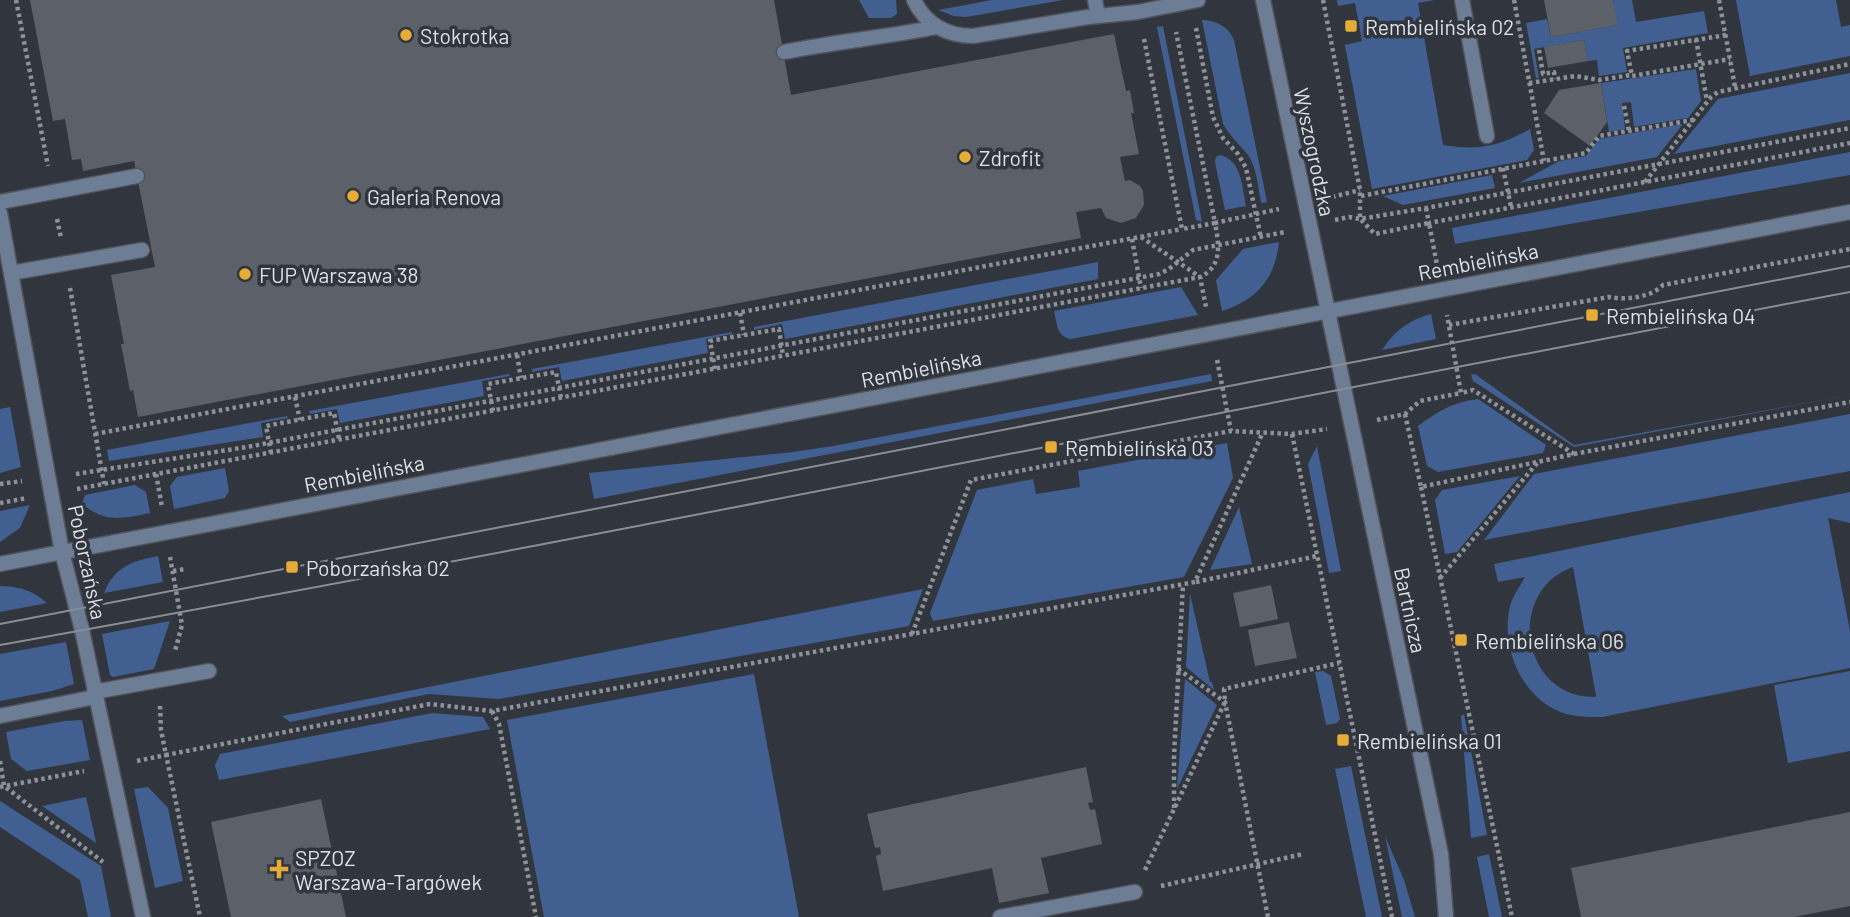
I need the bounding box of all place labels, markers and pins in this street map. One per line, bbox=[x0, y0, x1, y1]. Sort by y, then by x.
place label: Rembielińska 02 bbox=[1365, 14, 1514, 39]
marker: Rembielińska 02 bbox=[1343, 18, 1359, 34]
place label: Stokrotka bbox=[420, 23, 509, 48]
marker: Stokrotka bbox=[398, 27, 414, 43]
place label: Zdrofit bbox=[979, 145, 1041, 170]
marker: Zdrofit bbox=[957, 149, 973, 165]
place label: Galeria Renova bbox=[367, 184, 501, 209]
marker: Galeria Renova bbox=[345, 188, 361, 204]
place label: FUP Warszawa 38 bbox=[259, 262, 419, 287]
marker: FUP Warszawa 38 bbox=[237, 266, 253, 282]
place label: Rembielińska 04 bbox=[1606, 303, 1756, 328]
marker: Rembielińska 04 bbox=[1584, 307, 1600, 323]
place label: Rembielińska 03 bbox=[1065, 435, 1214, 460]
marker: Rembielińska 03 bbox=[1043, 439, 1059, 455]
place label: Poborzańska 02 bbox=[306, 555, 450, 580]
marker: Poborzańska 02 bbox=[284, 559, 300, 575]
place label: Rembielińska 06 bbox=[1475, 628, 1624, 653]
marker: Rembielińska 06 bbox=[1453, 632, 1469, 648]
place label: Rembielińska 01 bbox=[1357, 728, 1502, 753]
marker: Rembielińska 01 bbox=[1335, 732, 1351, 748]
place label: SPZOZ Warszawa-Targówek bbox=[295, 845, 482, 894]
marker: SPZOZ Warszawa-Targówek bbox=[269, 859, 289, 879]

